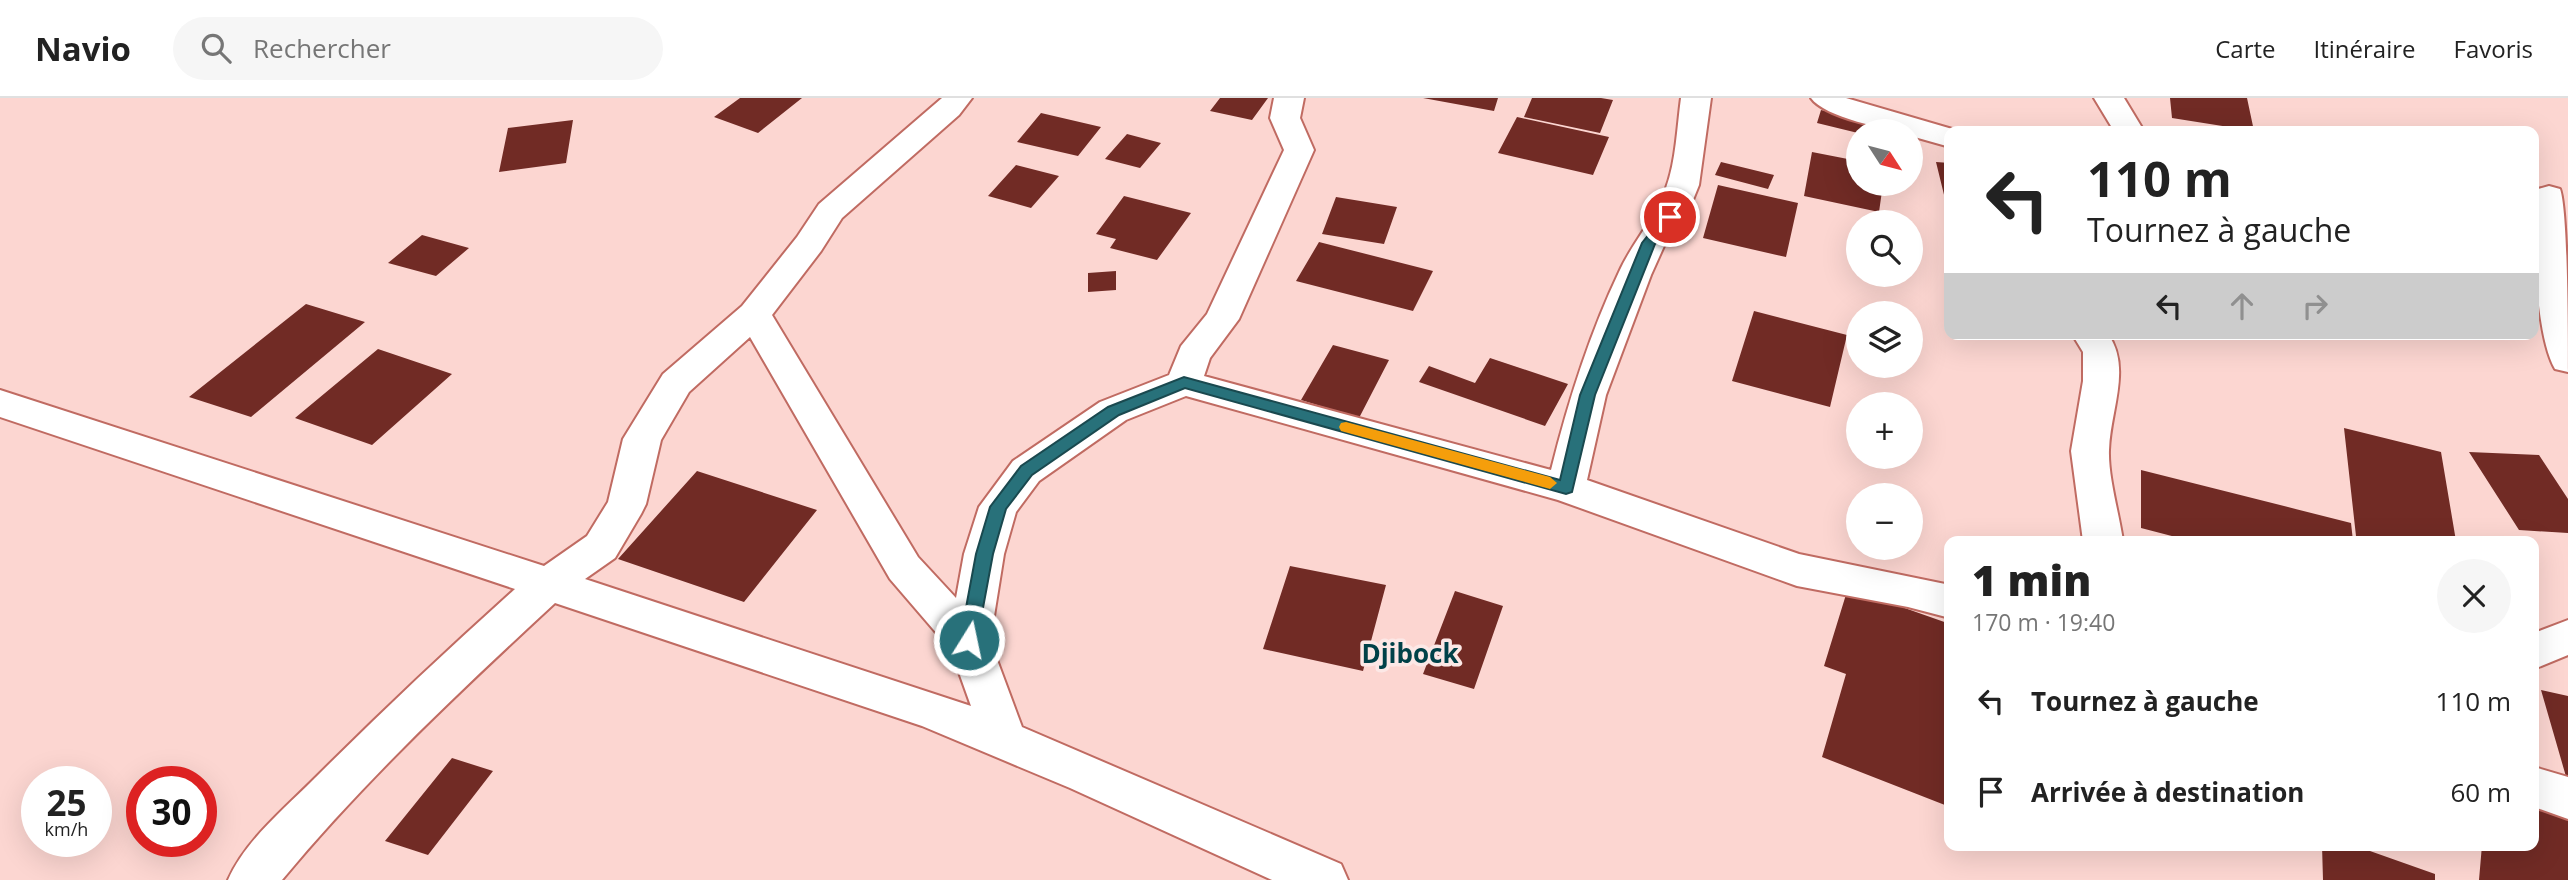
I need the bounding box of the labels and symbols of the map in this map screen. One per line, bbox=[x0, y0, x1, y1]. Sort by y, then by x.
north arrow bbox=[1846, 119, 1923, 196]
pin bbox=[1640, 187, 1700, 247]
position arrow bbox=[932, 603, 1006, 677]
district label: Djibock bbox=[1361, 635, 1459, 671]
speed limit sign: 30 bbox=[126, 766, 217, 857]

